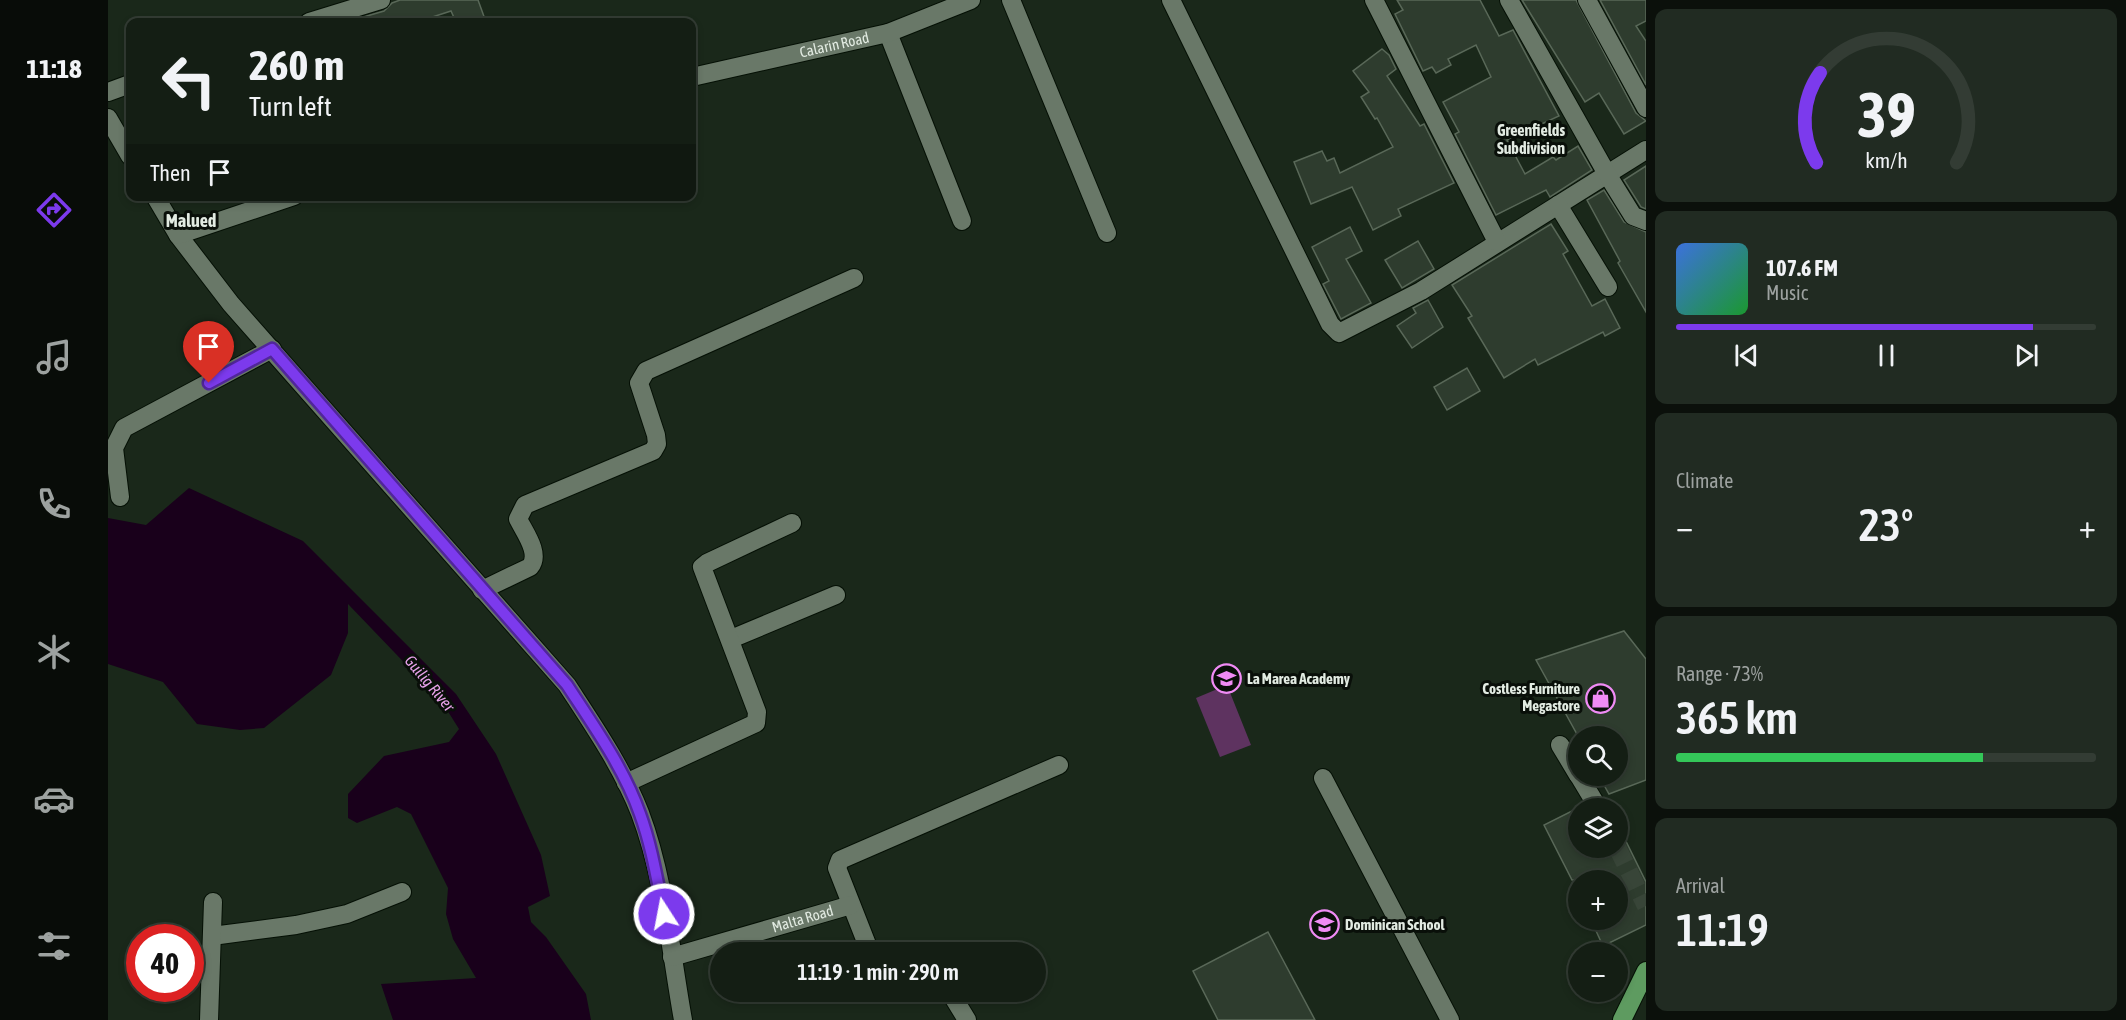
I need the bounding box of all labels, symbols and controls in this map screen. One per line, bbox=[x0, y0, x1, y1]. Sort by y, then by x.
street label: Calarin Road bbox=[798, 29, 871, 61]
text: 260 m bbox=[249, 41, 344, 89]
icon: left bbox=[150, 42, 228, 120]
text: 11:18 bbox=[26, 53, 82, 84]
text: 39 bbox=[1857, 79, 1915, 150]
text: Turn left bbox=[249, 91, 332, 122]
district label: Greenfields Subdivision bbox=[1497, 121, 1565, 157]
text: km/h bbox=[1865, 148, 1907, 173]
icon: arrive bbox=[203, 156, 236, 189]
text: Then bbox=[150, 160, 191, 186]
icon: directions bbox=[33, 189, 75, 231]
district label: Malued bbox=[166, 210, 216, 231]
text: 107.6 FM bbox=[1766, 255, 1838, 281]
text: Music bbox=[1766, 281, 1808, 304]
pin bbox=[183, 321, 234, 383]
icon: arrive bbox=[192, 330, 225, 363]
icon: music bbox=[33, 336, 75, 378]
icon: previous bbox=[1730, 339, 1763, 372]
icon: pause bbox=[1870, 339, 1903, 372]
icon: next bbox=[2010, 339, 2043, 372]
text: Climate bbox=[1676, 469, 1733, 492]
icon: phone bbox=[33, 483, 75, 525]
text: 23° bbox=[1859, 499, 1913, 551]
text: − bbox=[1676, 507, 1693, 545]
text: + bbox=[2079, 507, 2096, 545]
icon: climate bbox=[33, 631, 75, 673]
water label: Guilig River bbox=[401, 651, 459, 716]
text: Range · 73% bbox=[1676, 662, 1763, 685]
school or university icon: La Marea Academy bbox=[1210, 663, 1242, 695]
place label: La Marea Academy bbox=[1247, 670, 1351, 687]
place label: Costless Furniture Megastore bbox=[1482, 680, 1580, 714]
shop icon: Costless Furniture Megastore bbox=[1585, 682, 1617, 714]
text: 365 km bbox=[1676, 692, 1798, 744]
map controls bbox=[1568, 726, 1628, 1002]
button: search bbox=[1568, 726, 1628, 786]
icon: car bbox=[33, 778, 75, 820]
button: layers bbox=[1568, 798, 1628, 858]
button: + bbox=[1568, 870, 1628, 930]
text: Arrival bbox=[1676, 874, 1725, 897]
position arrow bbox=[632, 882, 696, 946]
street label: Malta Road bbox=[770, 902, 835, 936]
text: 11:19 bbox=[1676, 904, 1769, 956]
school or university icon: Dominican School bbox=[1308, 909, 1340, 941]
place label: Dominican School bbox=[1345, 916, 1446, 933]
speed limit sign: 40 bbox=[126, 924, 204, 1002]
icon: filters bbox=[33, 925, 75, 967]
button: − bbox=[1568, 942, 1628, 1002]
text: 11:19 · 1 min · 290 m bbox=[797, 959, 959, 985]

